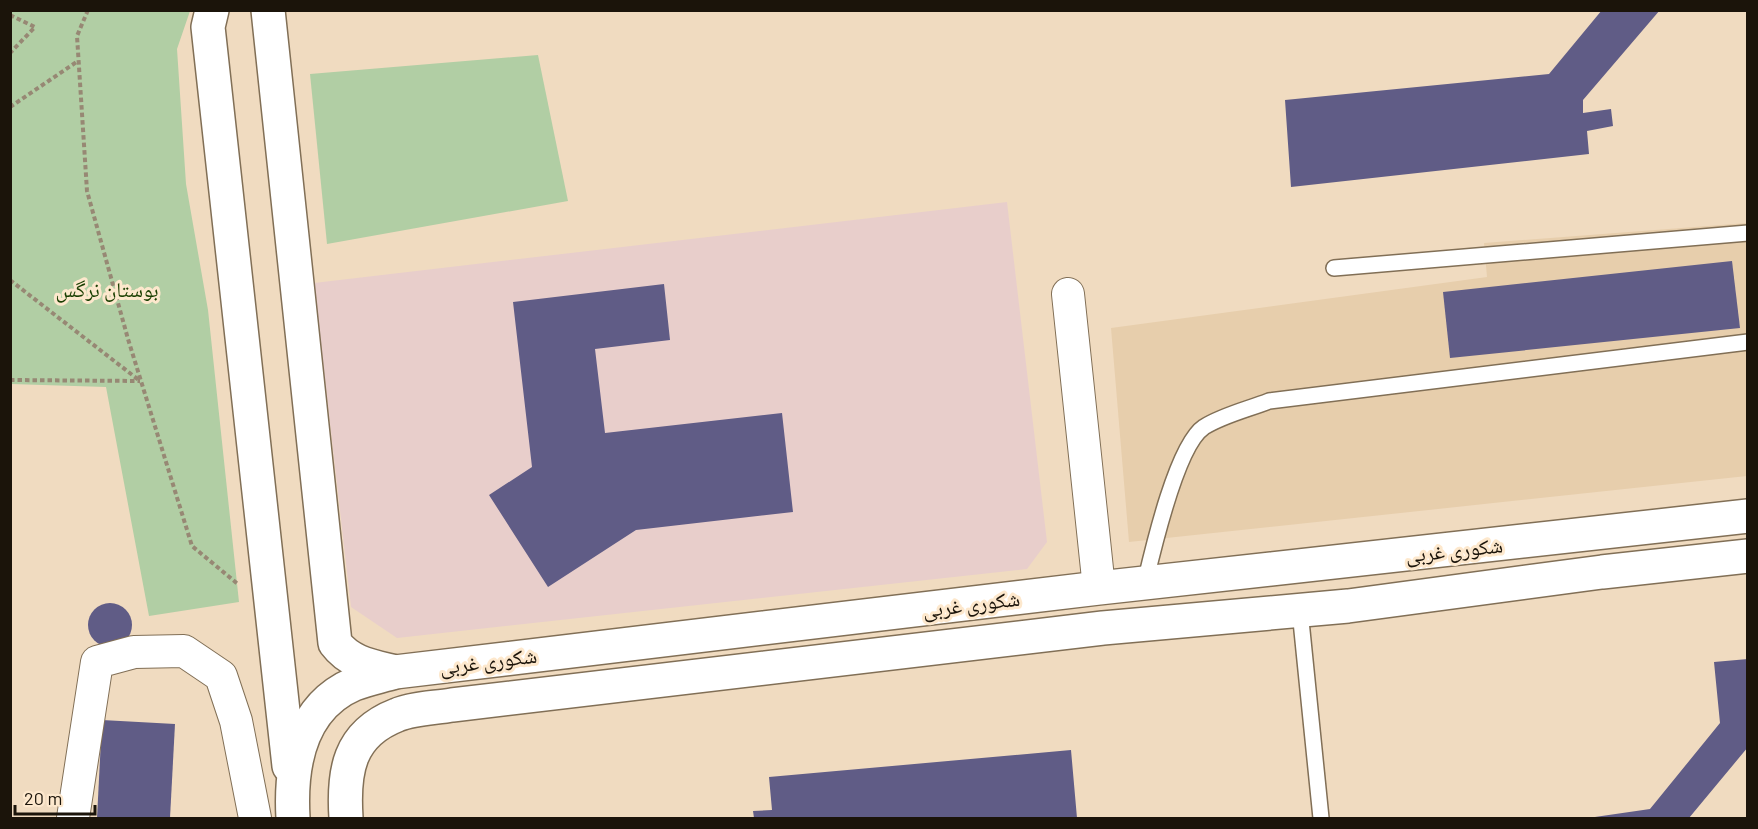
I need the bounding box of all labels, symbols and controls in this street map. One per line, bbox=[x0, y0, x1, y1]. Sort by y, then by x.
park label: بوستان نرگس bbox=[55, 276, 159, 303]
street label: شکوری غربی bbox=[1404, 531, 1504, 569]
street label: شکوری غربی bbox=[921, 585, 1021, 623]
street label: شکوری غربی bbox=[438, 642, 538, 680]
scale bar bbox=[15, 778, 94, 816]
text: 20 m bbox=[24, 787, 62, 809]

